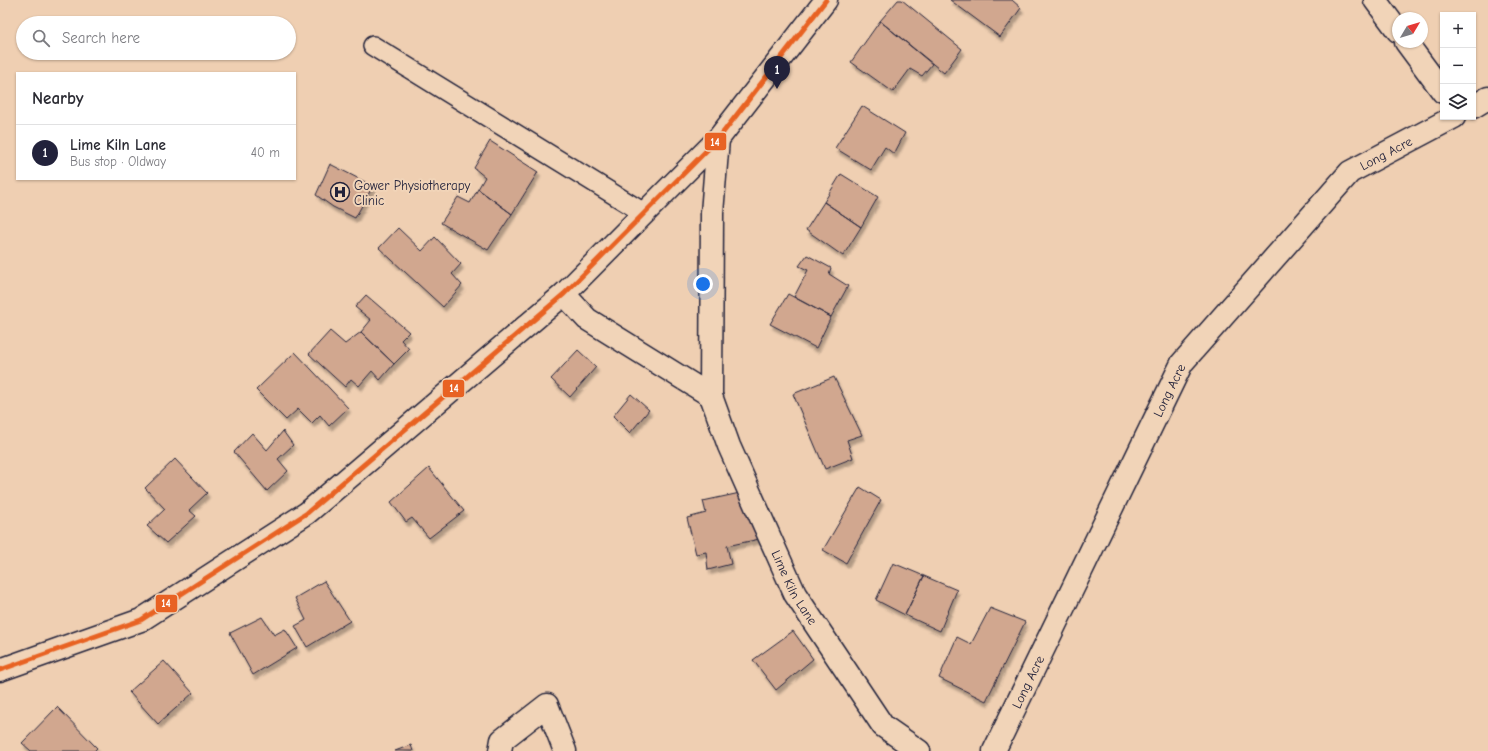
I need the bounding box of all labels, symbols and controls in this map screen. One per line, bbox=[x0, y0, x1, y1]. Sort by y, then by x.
north arrow bbox=[1392, 12, 1428, 48]
map controls bbox=[1440, 12, 1476, 120]
button: + bbox=[1440, 12, 1476, 48]
search box bbox=[16, 16, 296, 60]
icon: search bbox=[30, 27, 52, 49]
text: Search here bbox=[62, 29, 140, 47]
button: − bbox=[1440, 48, 1476, 84]
pin: 1 bbox=[764, 56, 790, 89]
button: layers bbox=[1440, 84, 1476, 120]
text: Nearby bbox=[32, 89, 83, 108]
line badge: 14 bbox=[704, 132, 727, 151]
street label: Long Acre bbox=[1357, 133, 1415, 173]
text: Lime Kiln Lane bbox=[70, 136, 166, 154]
text: 14 bbox=[710, 136, 720, 149]
text: 1 bbox=[42, 145, 48, 160]
text: 40 m bbox=[251, 145, 280, 160]
text: Bus stop · Oldway bbox=[70, 154, 166, 169]
place label: Gower Physiotherapy Clinic bbox=[354, 178, 470, 208]
hospital icon: Gower Physiotherapy Clinic bbox=[329, 181, 351, 203]
your location bbox=[693, 274, 713, 294]
street label: Long Acre bbox=[1150, 361, 1189, 419]
line badge: 14 bbox=[442, 379, 465, 398]
text: 14 bbox=[449, 382, 459, 395]
street label: Lime Kiln Lane bbox=[768, 548, 821, 628]
line badge: 14 bbox=[155, 594, 178, 613]
text: 14 bbox=[161, 597, 171, 610]
street label: Long Acre bbox=[1009, 653, 1047, 711]

